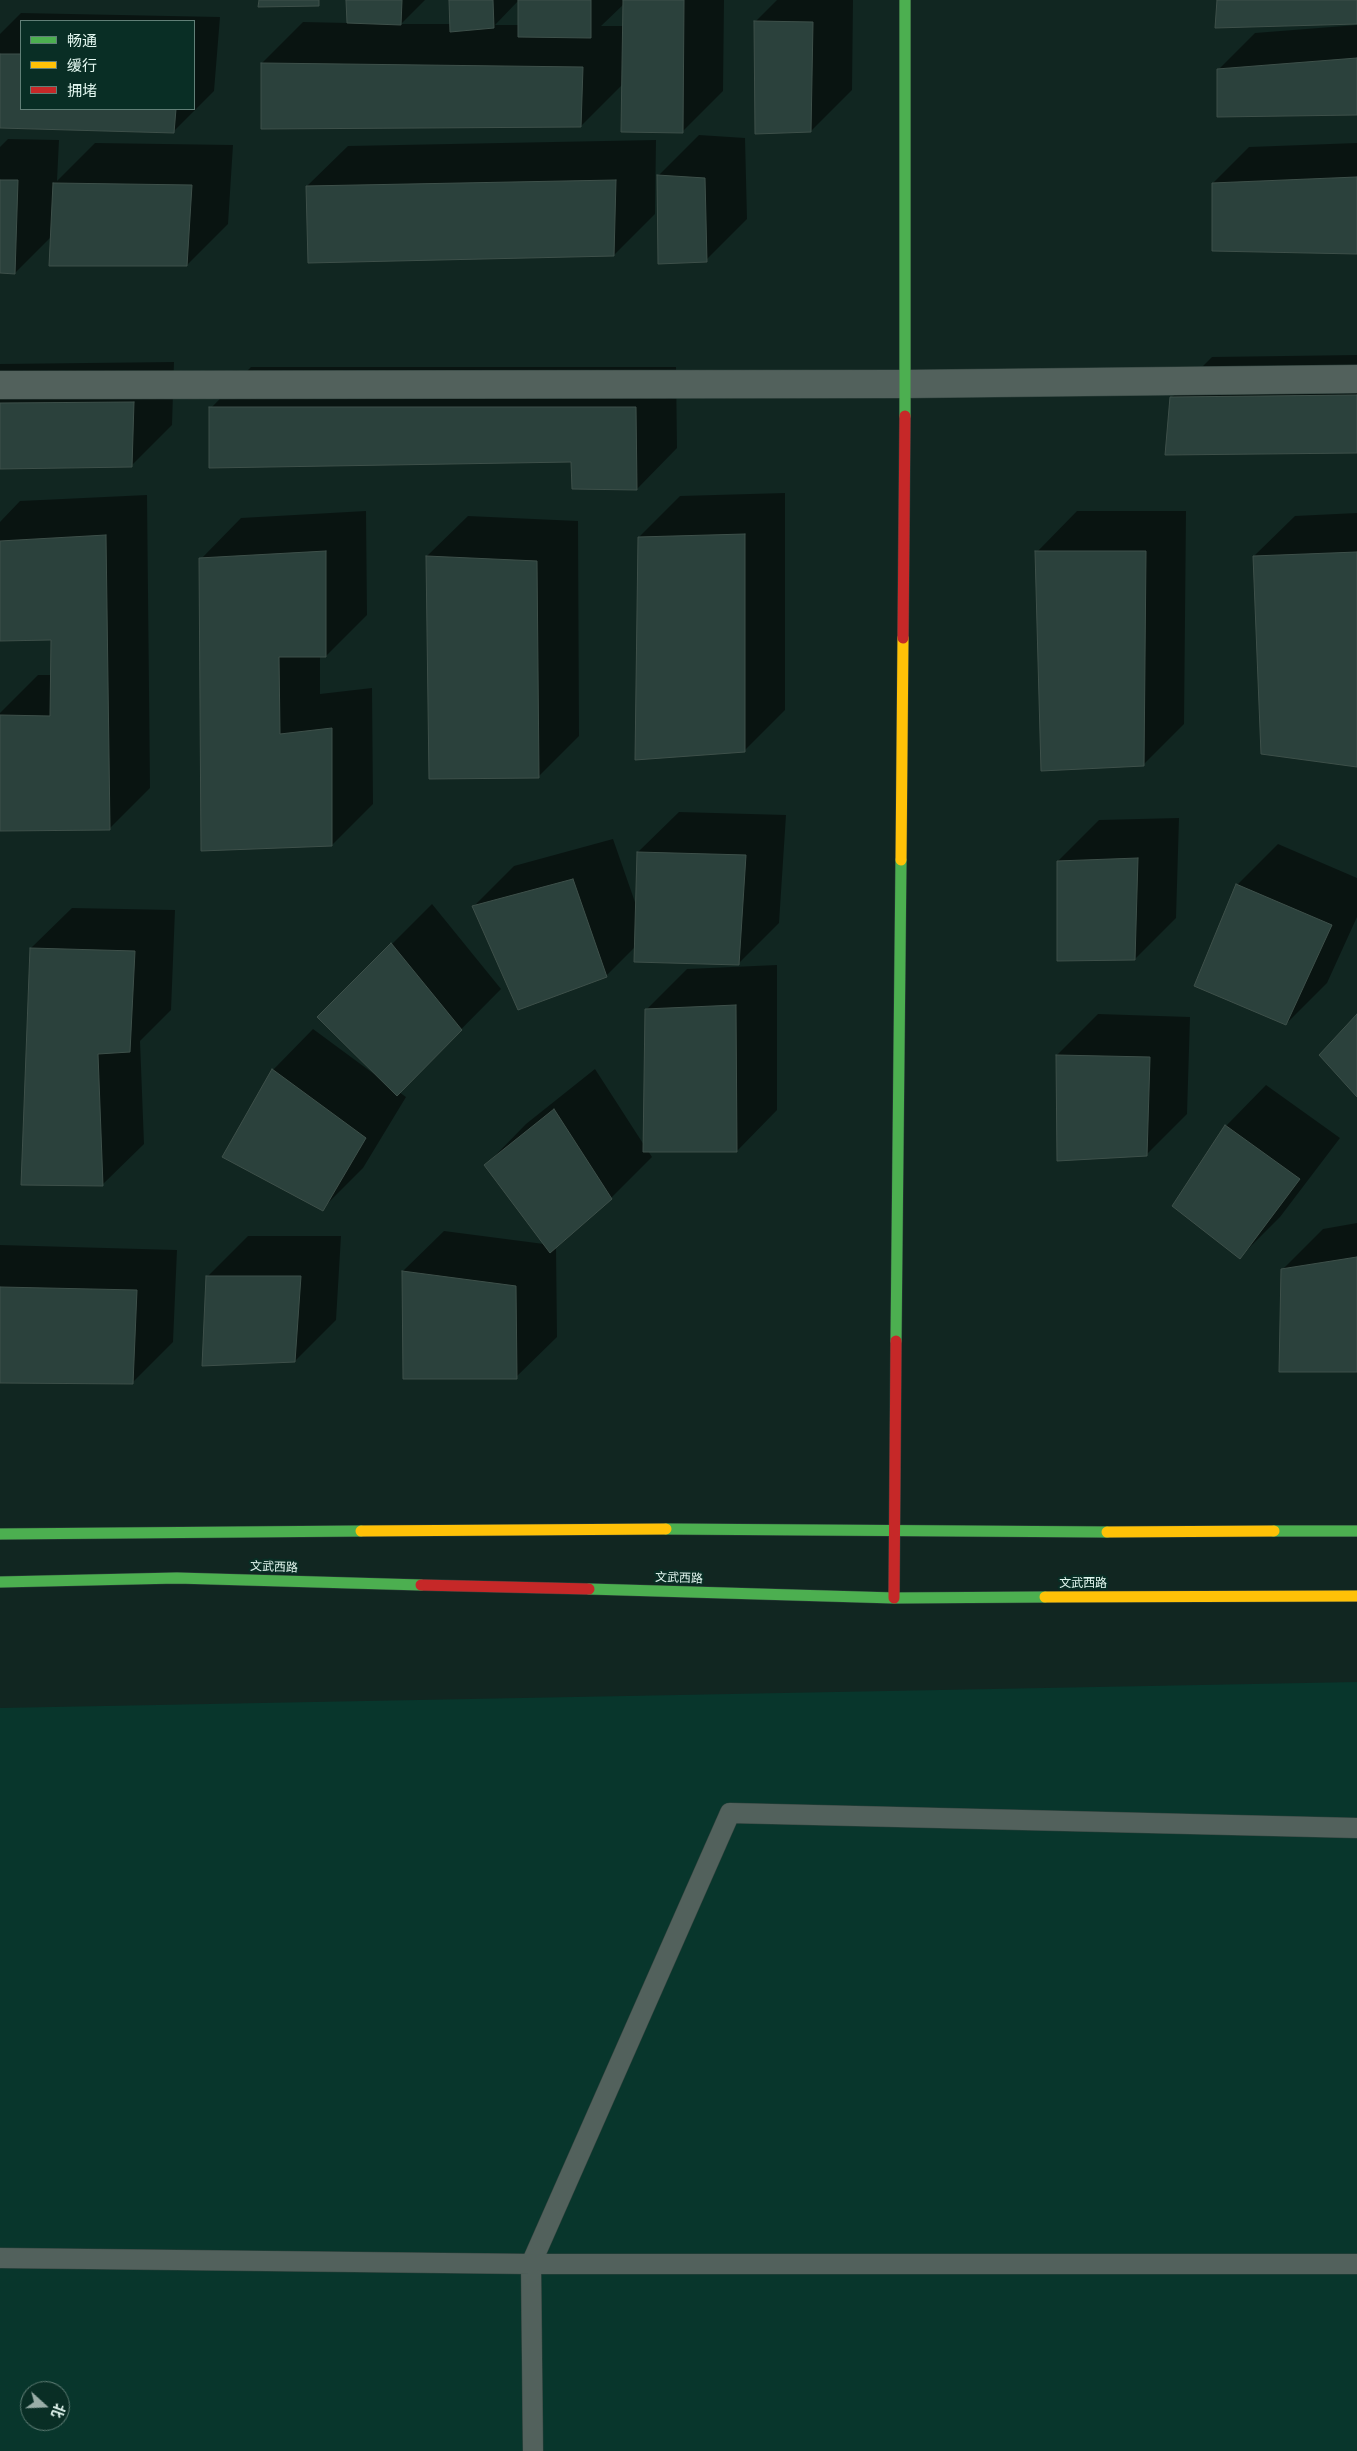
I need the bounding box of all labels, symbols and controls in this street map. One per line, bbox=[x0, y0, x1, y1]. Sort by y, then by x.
legend bbox=[20, 20, 195, 110]
text: 畅通 bbox=[67, 32, 97, 49]
text: 缓行 bbox=[67, 57, 97, 74]
text: 拥堵 bbox=[67, 82, 97, 99]
street label: 文武西路 bbox=[250, 1559, 298, 1575]
street label: 文武西路 bbox=[655, 1570, 703, 1586]
street label: 文武西路 bbox=[1059, 1576, 1107, 1590]
north arrow bbox=[20, 2381, 70, 2431]
text: 北 bbox=[48, 2401, 68, 2420]

